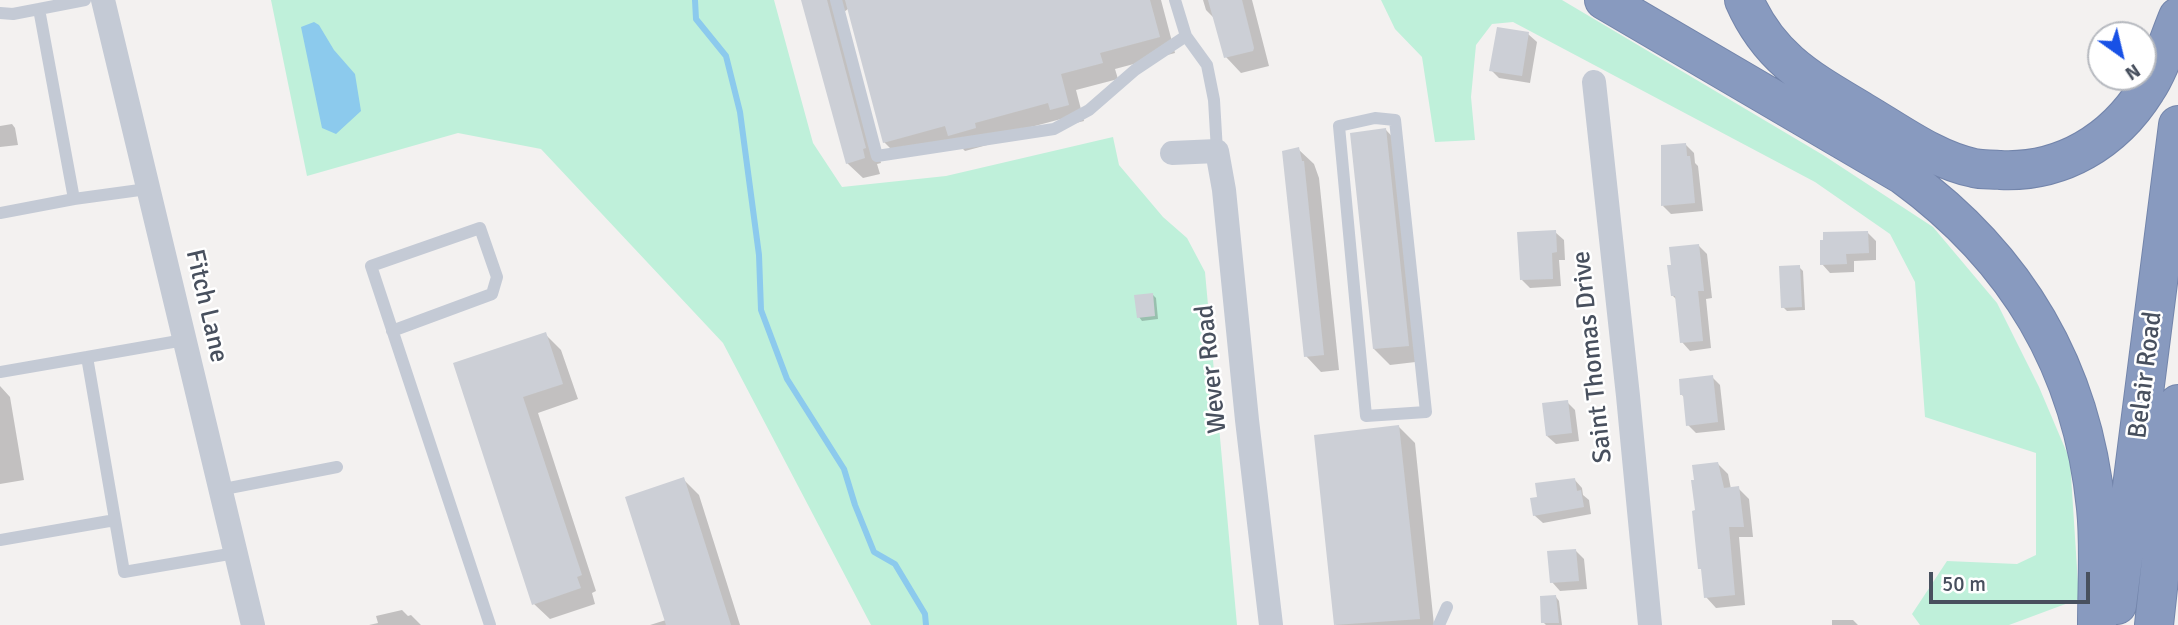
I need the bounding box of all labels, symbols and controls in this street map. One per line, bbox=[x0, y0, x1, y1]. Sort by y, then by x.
north arrow bbox=[2087, 21, 2157, 91]
text: N bbox=[2120, 58, 2145, 85]
street label: Fitch Lane bbox=[178, 246, 234, 366]
street label: Saint Thomas Drive bbox=[1566, 249, 1620, 465]
street label: Wever Road bbox=[1190, 303, 1234, 435]
street label: Belair Road bbox=[2123, 310, 2169, 440]
scale bar bbox=[1933, 558, 2094, 602]
text: 50 m bbox=[1942, 571, 1986, 597]

